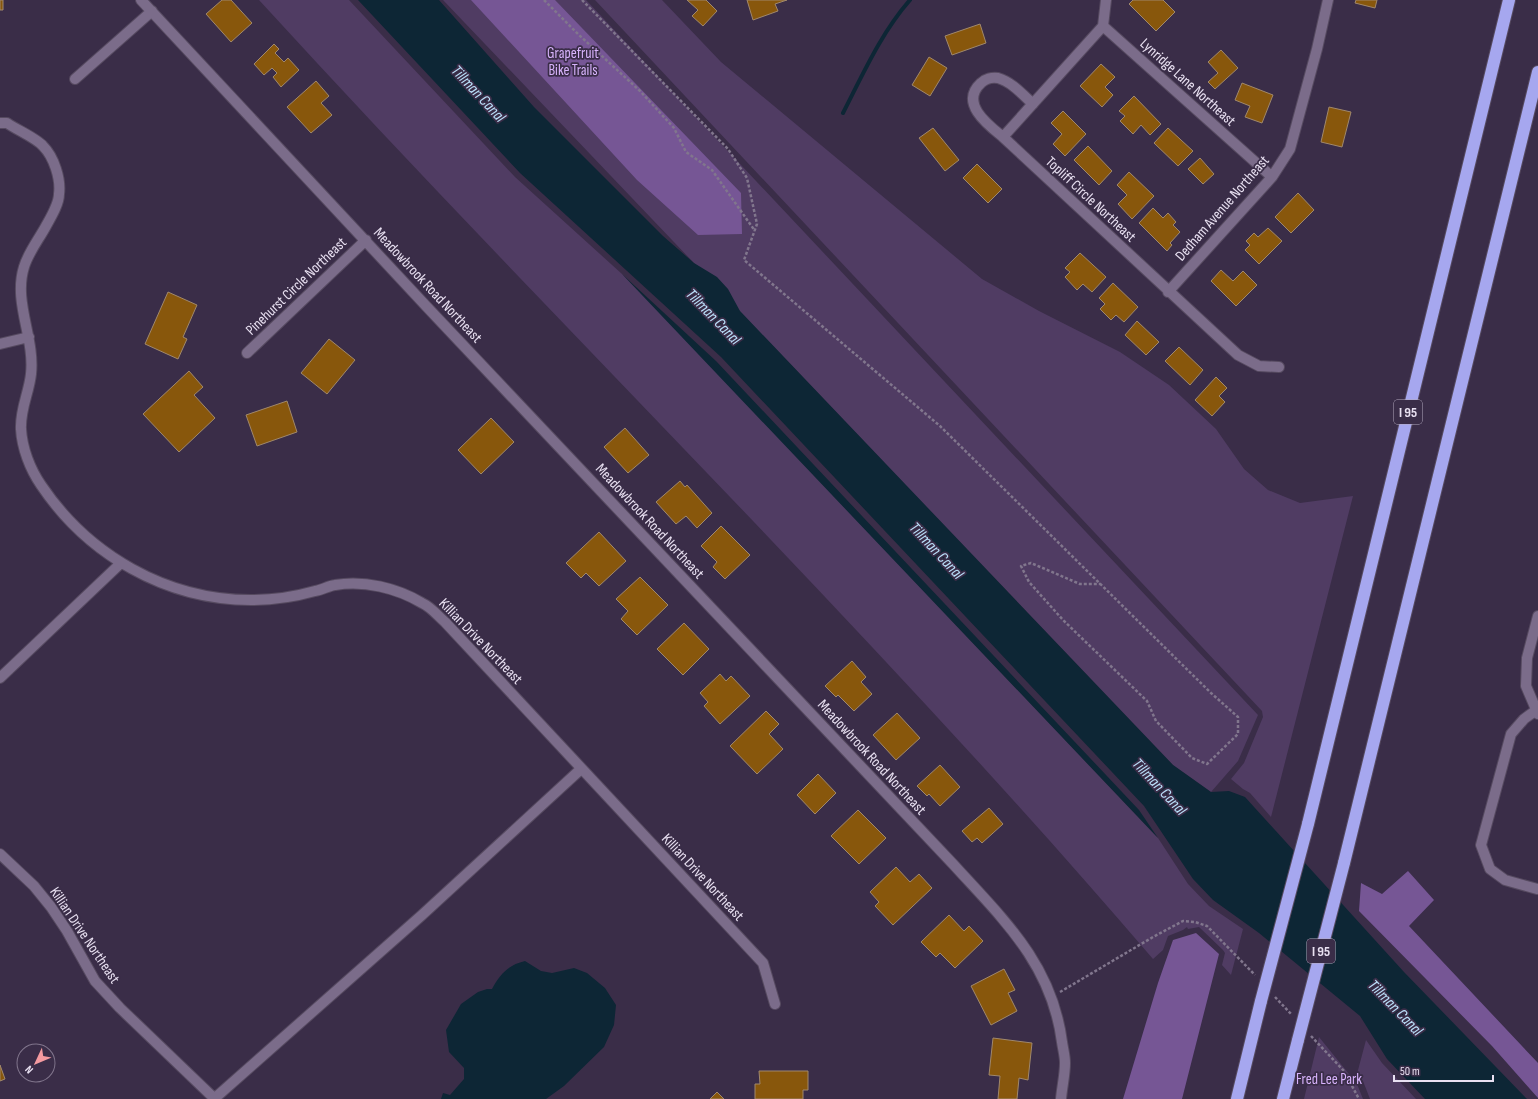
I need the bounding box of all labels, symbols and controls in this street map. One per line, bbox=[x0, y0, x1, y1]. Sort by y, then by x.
street label: Lynridge Lane Northeast bbox=[1136, 34, 1240, 131]
park label: Grapefruit Bike Trails bbox=[547, 44, 599, 80]
water label: Tillman Canal bbox=[447, 62, 510, 127]
street label: Dedham Avenue Northeast bbox=[1171, 151, 1274, 265]
street label: Topliff Circle Northeast bbox=[1041, 153, 1140, 246]
street label: Meadowbrook Road Northeast bbox=[369, 224, 486, 347]
street label: Pinehurst Circle Northeast bbox=[242, 233, 351, 339]
water label: Tillman Canal bbox=[681, 285, 745, 350]
road number: I 95 bbox=[1394, 400, 1422, 424]
street label: Meadowbrook Road Northeast bbox=[591, 460, 708, 583]
water label: Tillman Canal bbox=[905, 519, 968, 584]
street label: Killian Drive Northeast bbox=[435, 594, 527, 689]
street label: Meadowbrook Road Northeast bbox=[813, 696, 930, 819]
water label: Tillman Canal bbox=[1128, 755, 1191, 820]
street label: Killian Drive Northeast bbox=[657, 830, 748, 925]
street label: Killian Drive Northeast bbox=[45, 883, 124, 988]
road number: I 95 bbox=[1307, 939, 1335, 963]
water label: Tillman Canal bbox=[1363, 976, 1427, 1041]
north arrow bbox=[16, 1043, 56, 1083]
scale bar bbox=[1394, 1057, 1493, 1083]
text: N bbox=[22, 1063, 36, 1076]
text: 50 m bbox=[1400, 1064, 1420, 1079]
park label: Fred Lee Park bbox=[1296, 1070, 1362, 1089]

